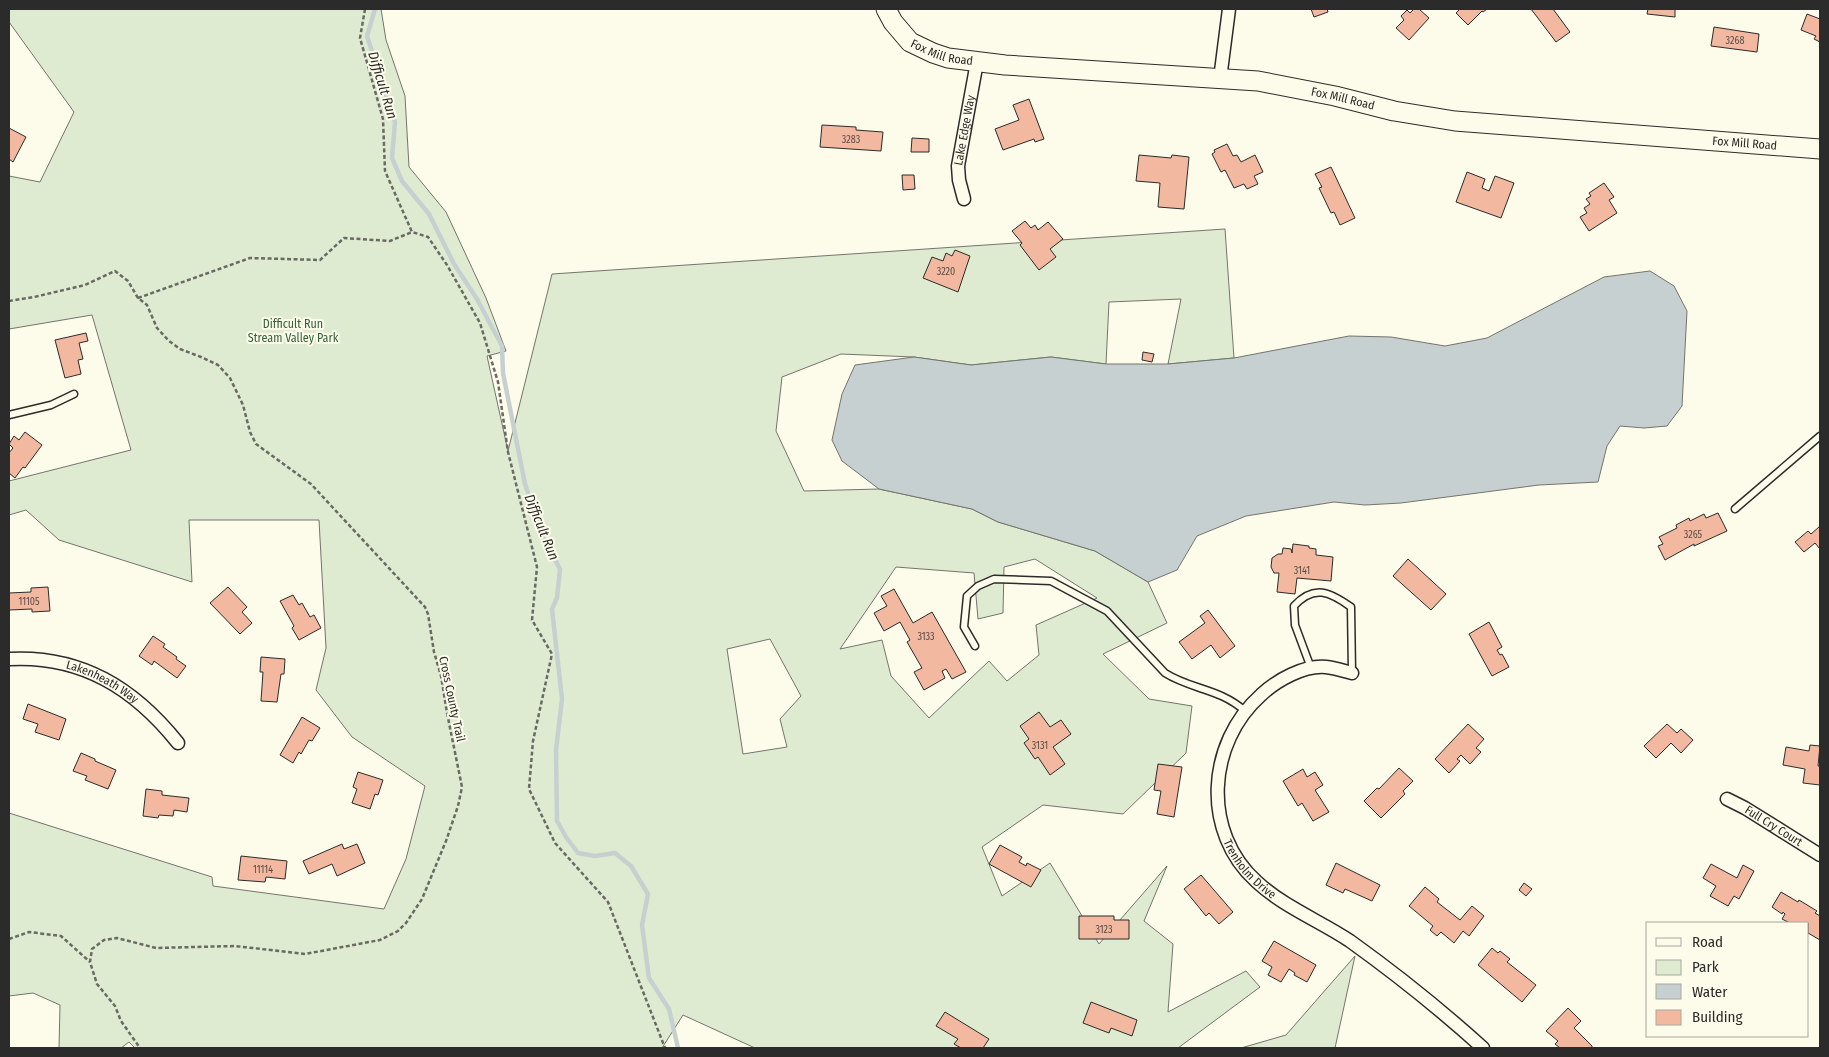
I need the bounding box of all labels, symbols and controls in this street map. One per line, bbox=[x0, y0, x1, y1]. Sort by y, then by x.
house number: 3268 bbox=[1726, 35, 1744, 47]
street label: Fox Mill Road bbox=[908, 36, 974, 68]
water label: Difficult Run bbox=[364, 49, 401, 121]
street label: Fox Mill Road bbox=[1310, 85, 1376, 113]
street label: Lake Edge Way bbox=[951, 93, 978, 167]
house number: 3283 bbox=[842, 134, 861, 146]
street label: Fox Mill Road bbox=[1712, 134, 1778, 153]
house number: 3220 bbox=[937, 266, 955, 278]
park label: Difficult Run Stream Valley Park bbox=[248, 317, 339, 345]
water label: Difficult Run bbox=[521, 492, 563, 563]
house number: 3265 bbox=[1684, 529, 1703, 541]
house number: 3141 bbox=[1294, 565, 1310, 577]
house number: 11105 bbox=[18, 596, 40, 608]
house number: 3133 bbox=[917, 631, 935, 643]
street label: Cross County Trail bbox=[436, 655, 468, 743]
street label: Lakenheath Way bbox=[65, 658, 142, 707]
house number: 3131 bbox=[1032, 740, 1048, 752]
street label: Full Cry Court bbox=[1742, 803, 1805, 849]
street label: Trenholm Drive bbox=[1221, 837, 1279, 902]
house number: 11114 bbox=[253, 864, 273, 876]
legend bbox=[1646, 922, 1809, 1037]
house number: 3123 bbox=[1095, 924, 1113, 936]
text: Road bbox=[1692, 933, 1723, 951]
text: Park bbox=[1692, 958, 1719, 976]
text: Water bbox=[1692, 983, 1728, 1001]
text: Building bbox=[1692, 1008, 1743, 1026]

